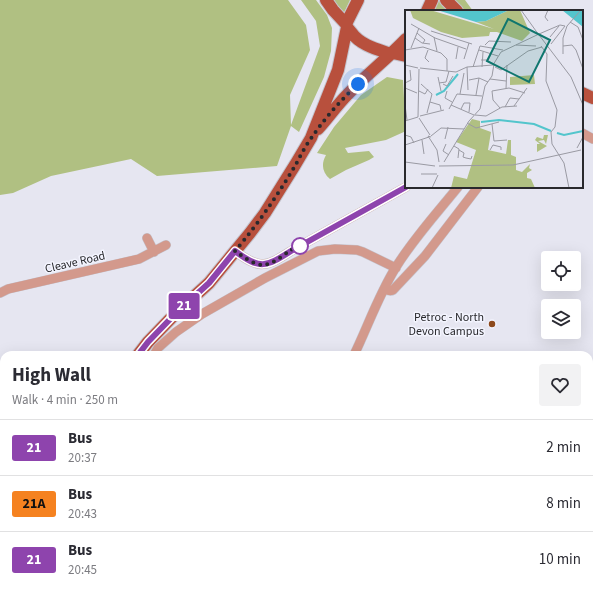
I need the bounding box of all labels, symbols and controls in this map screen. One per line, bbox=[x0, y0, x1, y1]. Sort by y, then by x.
inset map bbox=[405, 10, 583, 188]
your location bbox=[348, 74, 368, 94]
unlabelled marker bbox=[291, 237, 309, 255]
street label: Cleave Road bbox=[43, 247, 107, 278]
map controls bbox=[541, 251, 581, 339]
button: locate bbox=[541, 251, 581, 291]
line badge: 21 bbox=[166, 293, 202, 319]
text: 21 bbox=[177, 296, 191, 316]
button: layers bbox=[541, 299, 581, 339]
place label: Petroc - North Devon Campus bbox=[409, 309, 484, 340]
marker: Petroc - North Devon Campus bbox=[487, 319, 497, 329]
text: High Wall bbox=[12, 362, 91, 389]
button: heart bbox=[539, 364, 581, 406]
text: Walk · 4 min · 250 m bbox=[12, 391, 118, 409]
text: Bus bbox=[68, 428, 92, 449]
text: 2 min bbox=[546, 437, 581, 458]
text: 21 bbox=[27, 438, 41, 458]
text: 20:37 bbox=[68, 449, 97, 467]
text: Bus bbox=[68, 484, 92, 505]
text: 8 min bbox=[546, 493, 581, 514]
text: 21A bbox=[23, 494, 45, 514]
text: 20:43 bbox=[68, 505, 97, 523]
text: Bus bbox=[68, 540, 92, 561]
text: 10 min bbox=[539, 549, 581, 570]
text: 21 bbox=[27, 550, 41, 570]
text: 20:45 bbox=[68, 561, 97, 579]

